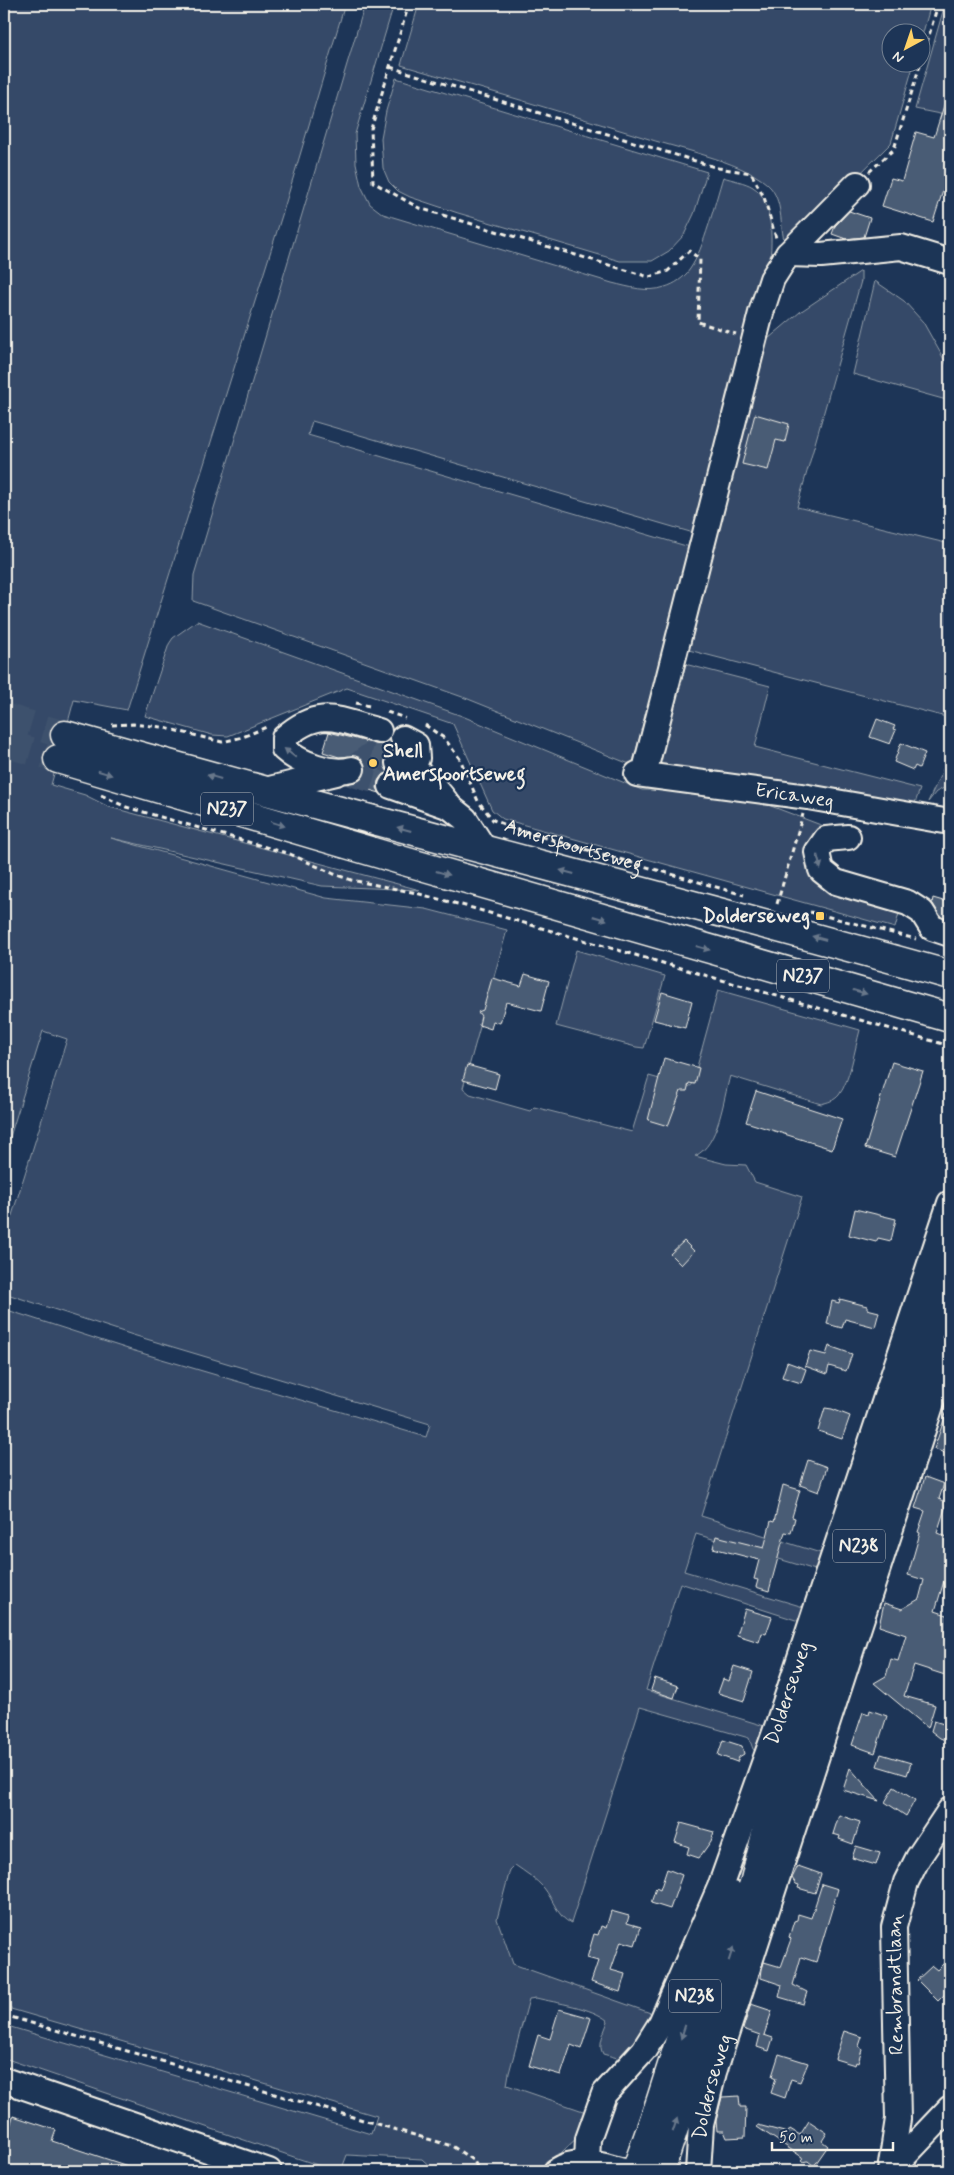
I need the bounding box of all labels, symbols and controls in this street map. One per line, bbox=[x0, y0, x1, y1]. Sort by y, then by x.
north arrow bbox=[882, 22, 932, 72]
text: N bbox=[889, 47, 908, 67]
place label: Shell Amersfoortseweg bbox=[383, 738, 526, 790]
one-way arrow bbox=[283, 748, 297, 758]
marker: Shell Amersfoortseweg bbox=[367, 757, 379, 769]
one-way arrow bbox=[98, 769, 113, 777]
one-way arrow bbox=[206, 773, 221, 781]
street label: Ericaweg bbox=[753, 777, 836, 815]
road number: N237 bbox=[201, 792, 253, 826]
street label: Amersfoortseweg bbox=[501, 812, 646, 881]
one-way arrow bbox=[270, 820, 285, 828]
one-way arrow bbox=[397, 824, 412, 832]
one-way arrow bbox=[815, 855, 823, 870]
one-way arrow bbox=[560, 868, 575, 876]
one-way arrow bbox=[436, 869, 451, 877]
place label: Dolderseweg bbox=[702, 903, 810, 930]
marker: Dolderseweg bbox=[814, 910, 826, 922]
one-way arrow bbox=[592, 914, 607, 922]
one-way arrow bbox=[811, 934, 826, 942]
one-way arrow bbox=[696, 944, 711, 952]
road number: N237 bbox=[777, 959, 829, 992]
one-way arrow bbox=[852, 989, 867, 997]
road number: N238 bbox=[833, 1530, 885, 1562]
street label: Dolderseweg bbox=[758, 1638, 818, 1749]
street label: Rembrandtlaan bbox=[881, 1909, 911, 2055]
one-way arrow bbox=[727, 1946, 735, 1961]
road number: N238 bbox=[669, 1980, 721, 2012]
one-way arrow bbox=[679, 2025, 687, 2040]
street label: Dolderseweg bbox=[687, 2030, 739, 2140]
one-way arrow bbox=[671, 2117, 679, 2132]
scale bar bbox=[772, 2120, 893, 2152]
text: 50 m bbox=[779, 2128, 813, 2148]

